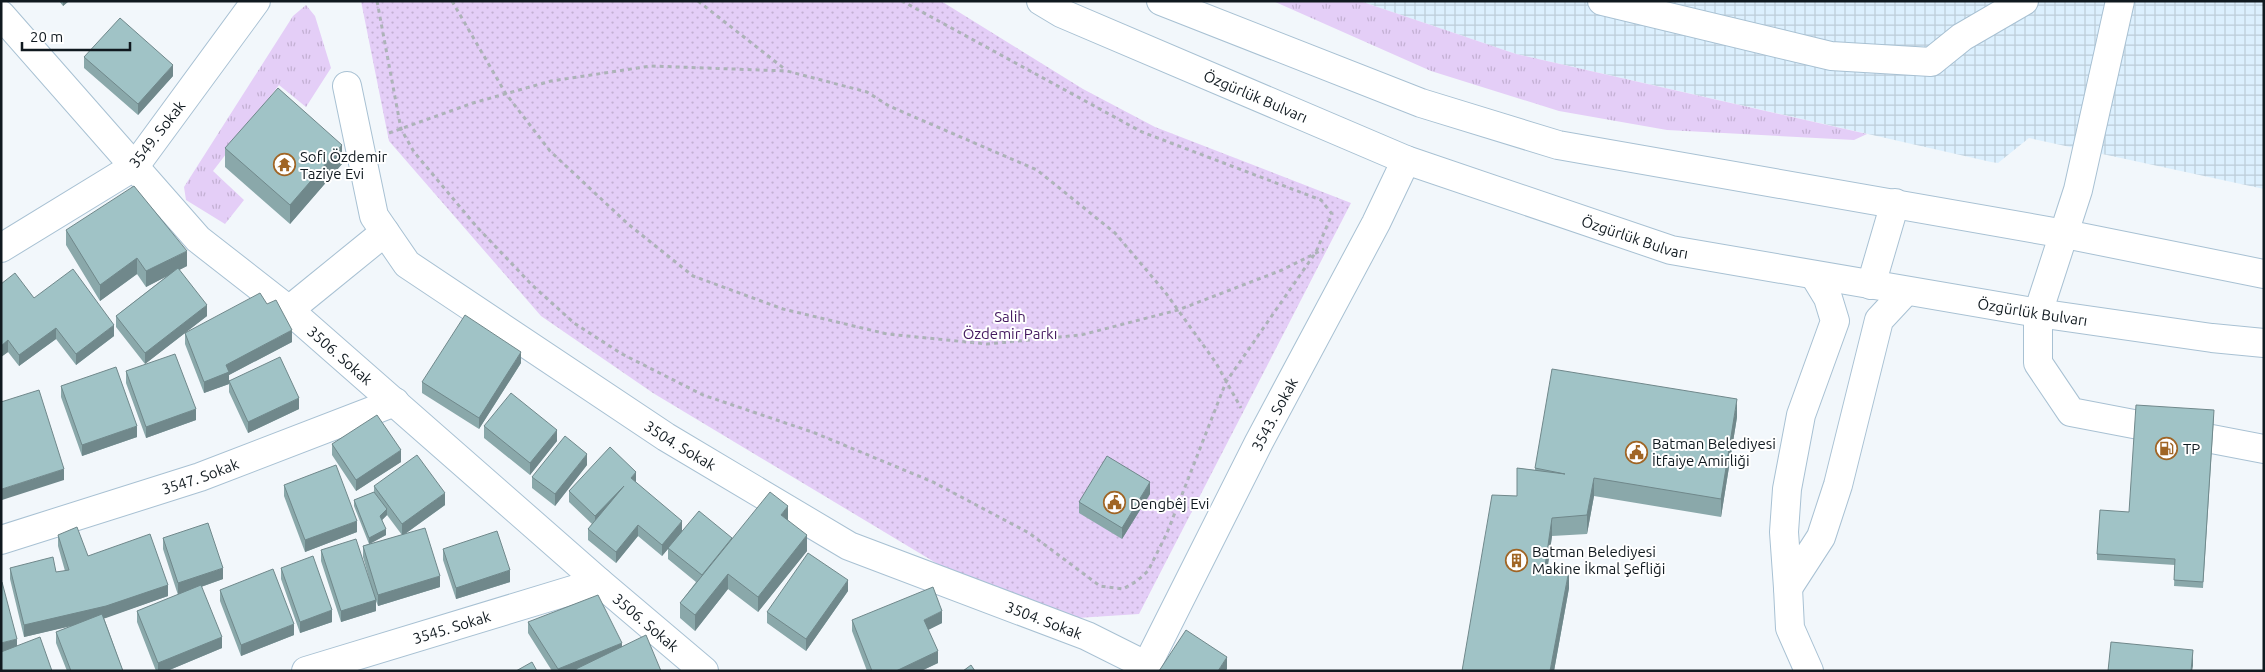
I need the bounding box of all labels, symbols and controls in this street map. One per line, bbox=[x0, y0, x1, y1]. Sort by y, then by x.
scale bar bbox=[22, 20, 130, 52]
text: 20 m bbox=[30, 28, 63, 45]
street label: Özgürlük Bulvarı bbox=[1201, 66, 1310, 126]
street label: 3549. Sokak bbox=[126, 97, 189, 171]
place label: Sofi Özdemir Taziye Evi bbox=[300, 148, 387, 182]
temple icon: Sofi Özdemir Taziye Evi bbox=[272, 153, 296, 177]
street label: Özgürlük Bulvarı bbox=[1579, 212, 1690, 261]
street label: Özgürlük Bulvarı bbox=[1976, 294, 2089, 329]
park label: Salih Özdemir Parkı bbox=[963, 308, 1057, 342]
street label: 3506. Sokak bbox=[304, 322, 377, 388]
street label: 3543. Sokak bbox=[1248, 374, 1301, 453]
street label: 3504. Sokak bbox=[642, 417, 719, 474]
place label: Batman Belediyesi İtfaiye Amirliği bbox=[1652, 435, 1776, 469]
fuel station icon: TP bbox=[2155, 436, 2179, 460]
public building icon: Batman Belediyesi İtfaiye Amirliği bbox=[1624, 440, 1648, 464]
place label: TP bbox=[2183, 440, 2200, 457]
street label: 3547. Sokak bbox=[159, 454, 241, 497]
public building icon: Dengbêj Evi bbox=[1102, 491, 1126, 515]
place label: Dengbêj Evi bbox=[1130, 495, 1209, 512]
place label: Batman Belediyesi Makine İkmal Şefliği bbox=[1532, 543, 1665, 577]
building icon: Batman Belediyesi Makine İkmal Şefliği bbox=[1504, 548, 1528, 572]
street label: 3506. Sokak bbox=[610, 589, 683, 655]
street label: 3504. Sokak bbox=[1003, 598, 1085, 642]
street label: 3545. Sokak bbox=[410, 607, 493, 647]

